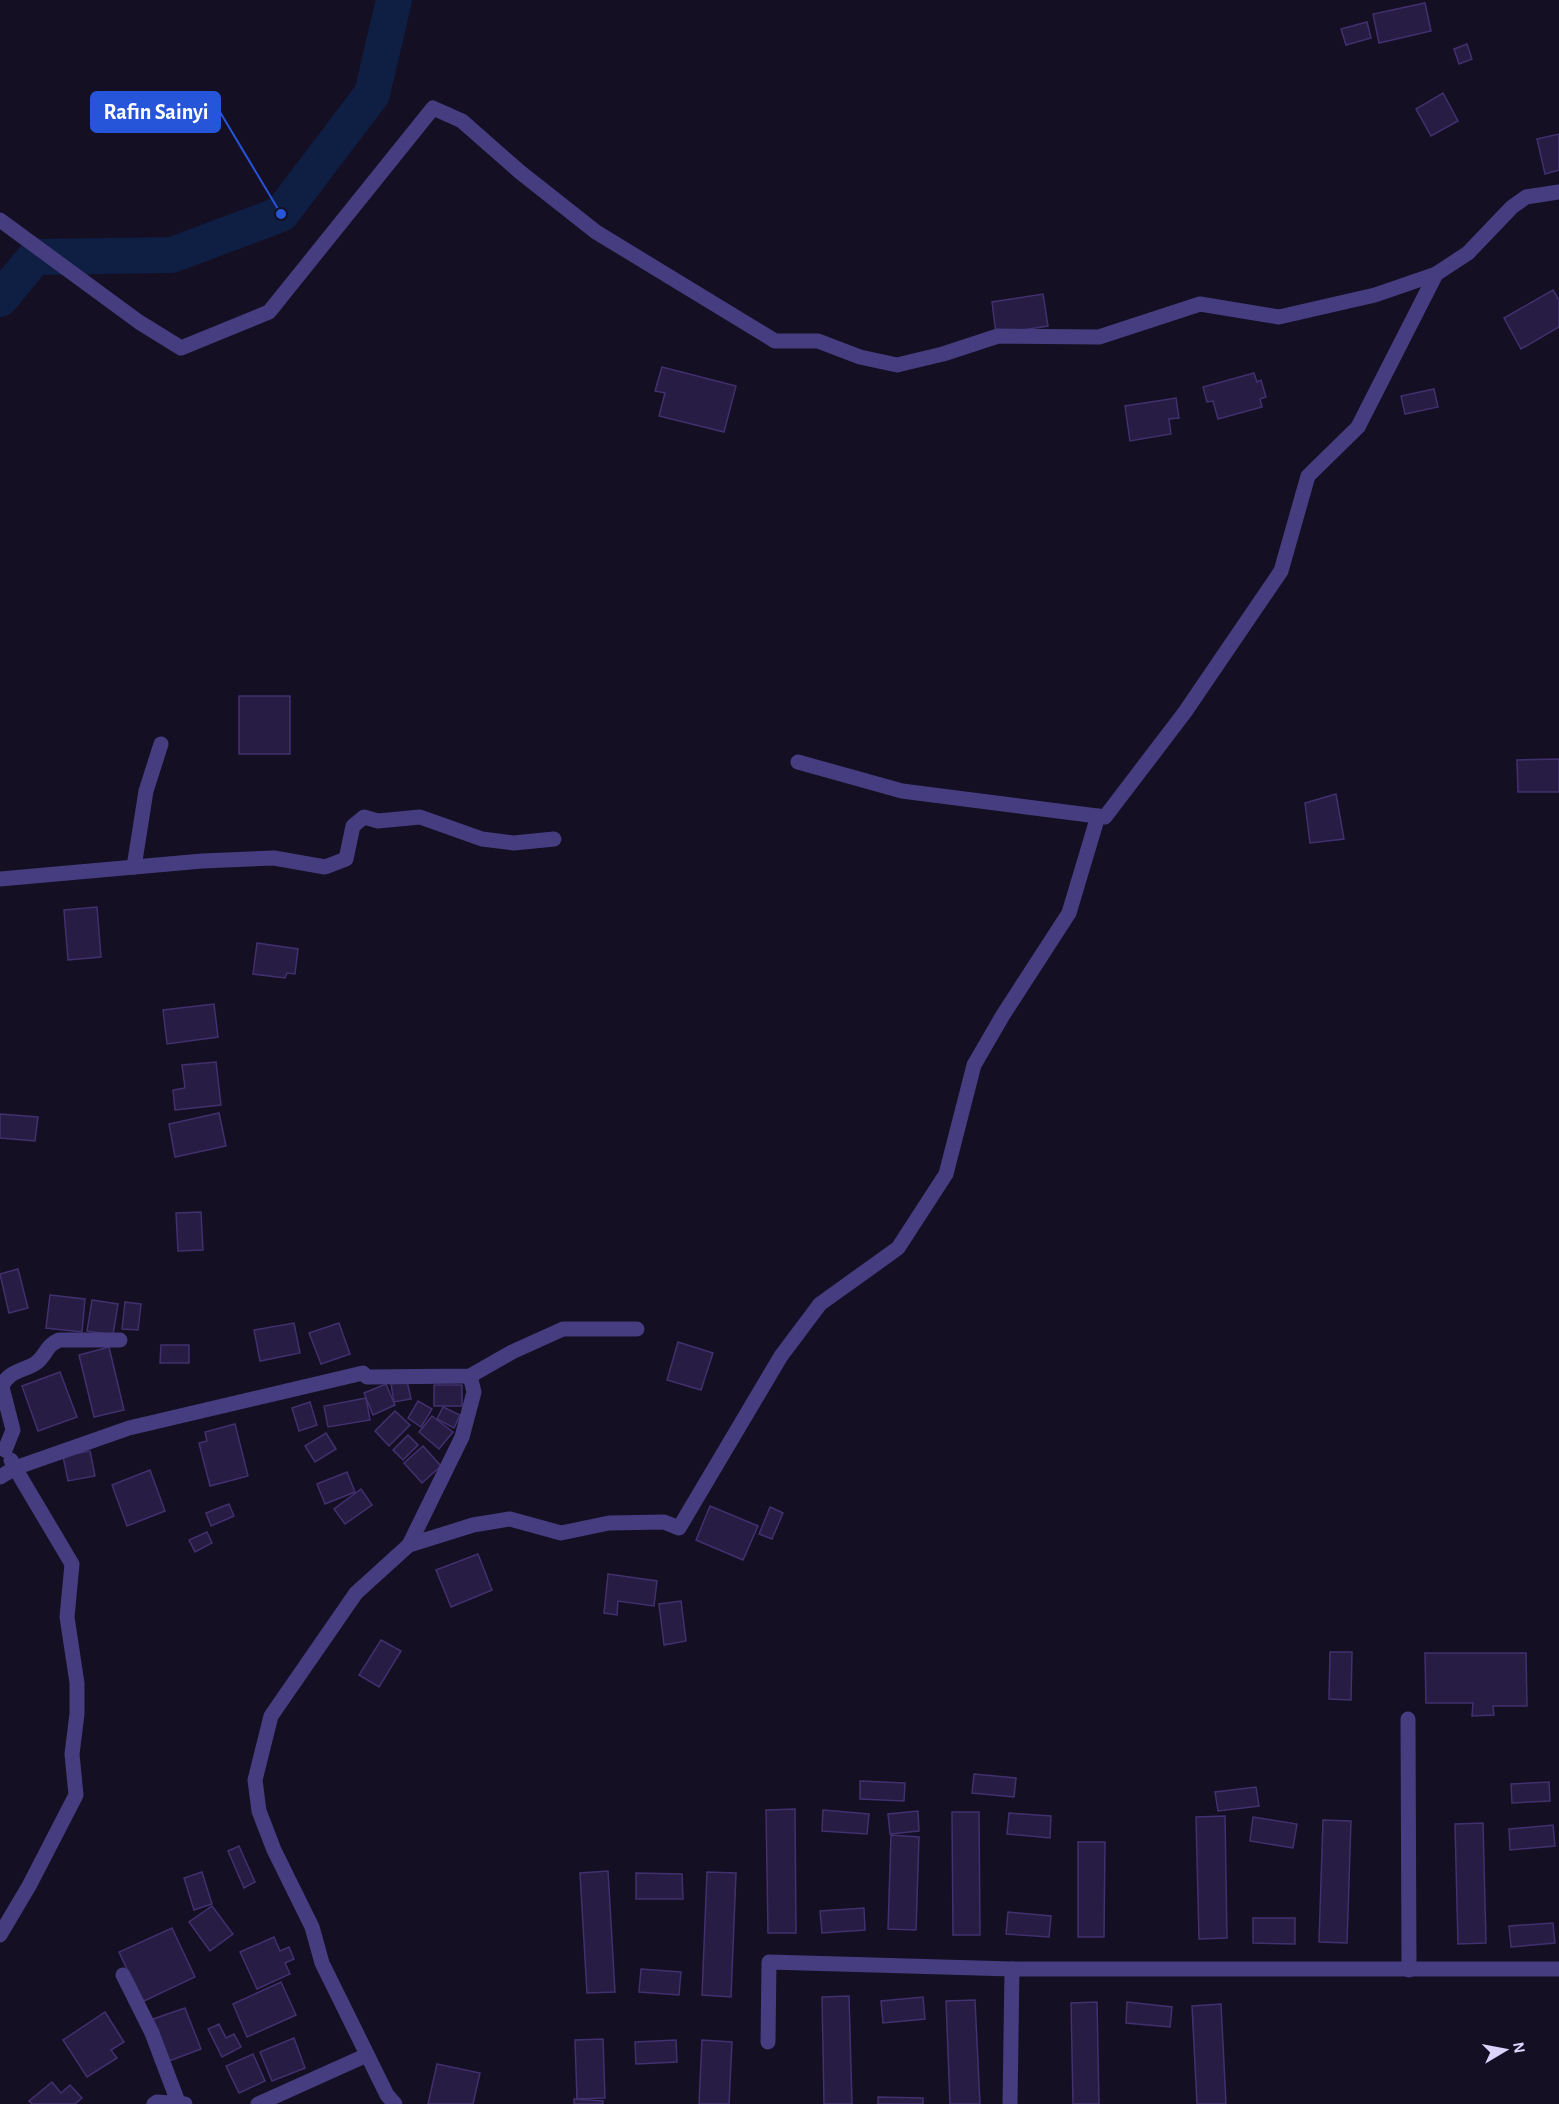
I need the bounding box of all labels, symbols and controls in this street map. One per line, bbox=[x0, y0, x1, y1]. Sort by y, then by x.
callout: Rafin Sainyi bbox=[91, 92, 220, 132]
text: Rafin Sainyi bbox=[103, 101, 209, 124]
north arrow bbox=[1475, 2020, 1535, 2080]
text: N bbox=[1510, 2041, 1528, 2054]

